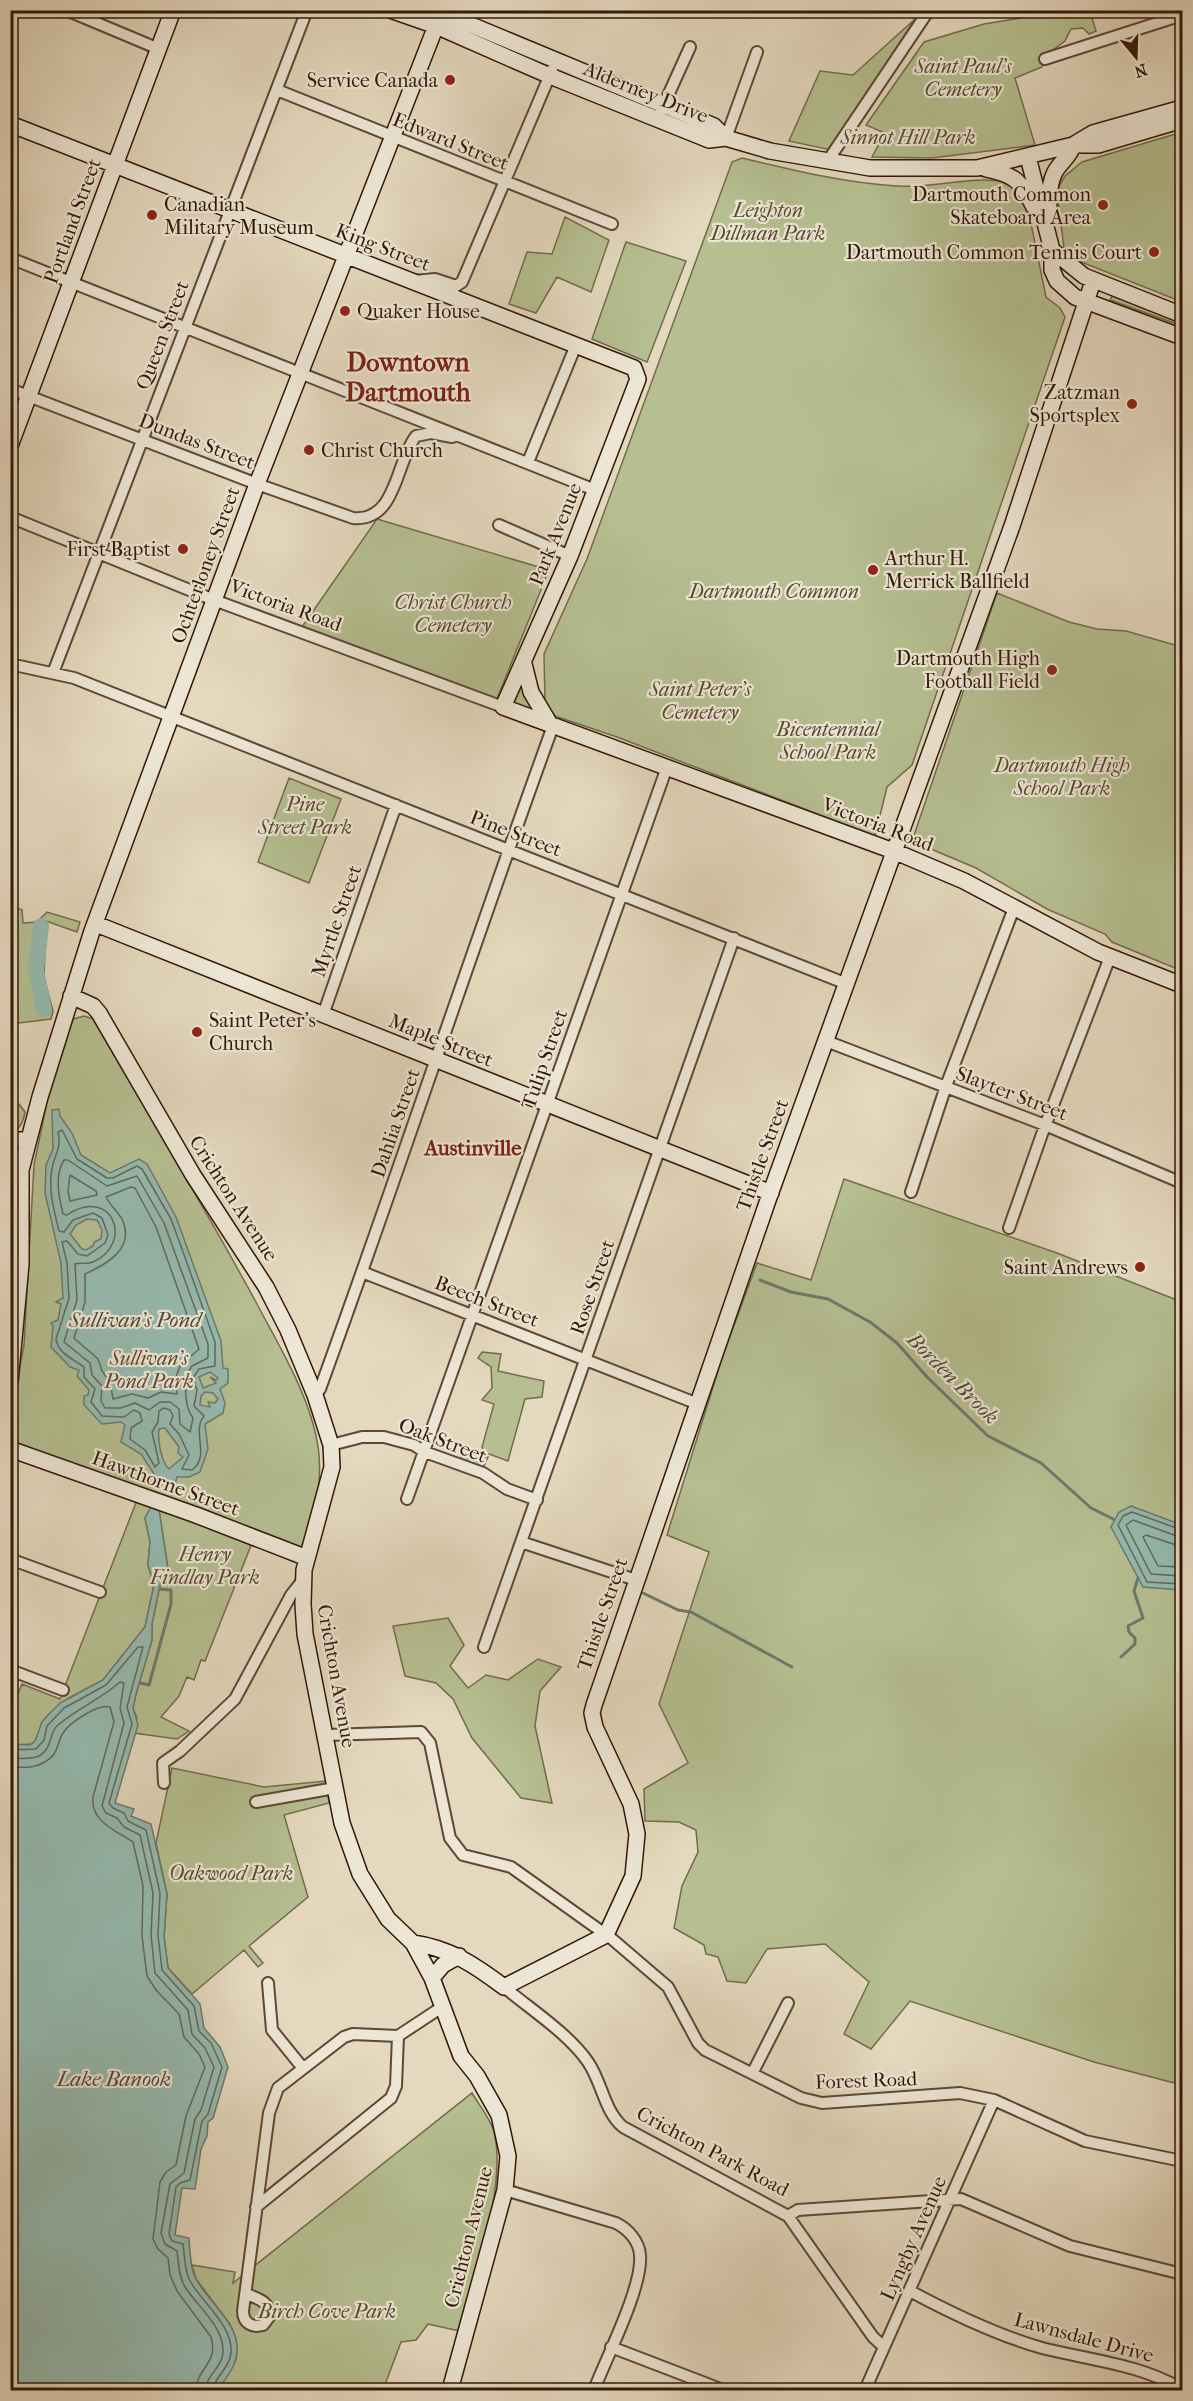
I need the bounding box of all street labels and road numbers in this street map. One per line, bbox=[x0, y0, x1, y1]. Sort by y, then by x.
street label: Alderney Drive bbox=[579, 57, 712, 128]
street label: Edward Street bbox=[389, 108, 512, 175]
street label: Portland Street bbox=[39, 155, 106, 287]
street label: King Street bbox=[332, 219, 434, 276]
street label: Queen Street bbox=[131, 277, 194, 393]
street label: Dundas Street bbox=[135, 409, 258, 474]
street label: Park Avenue bbox=[524, 479, 587, 589]
street label: Ochterloney Street bbox=[166, 484, 245, 647]
street label: Victoria Road bbox=[226, 574, 346, 637]
street label: Victoria Road bbox=[818, 792, 938, 857]
street label: Pine Street bbox=[467, 805, 565, 861]
street label: Myrtle Street bbox=[307, 862, 366, 980]
street label: Tulip Street bbox=[517, 1006, 572, 1112]
street label: Maple Street bbox=[385, 1009, 496, 1072]
street label: Slayter Street bbox=[953, 1062, 1071, 1125]
street label: Dahlia Street bbox=[366, 1066, 425, 1181]
street label: Thistle Street bbox=[732, 1096, 793, 1215]
street label: Crichton Avenue bbox=[184, 1131, 283, 1265]
street label: Rose Street bbox=[566, 1237, 619, 1338]
street label: Beech Street bbox=[431, 1271, 542, 1332]
street label: Oak Street bbox=[396, 1413, 490, 1468]
street label: Hawthorne Street bbox=[89, 1446, 243, 1521]
street label: Thistle Street bbox=[572, 1555, 633, 1674]
street label: Crichton Avenue bbox=[313, 1603, 360, 1750]
street label: Forest Road bbox=[815, 2067, 919, 2094]
street label: Crichton Park Road bbox=[633, 2102, 794, 2202]
street label: Crichton Avenue bbox=[440, 2164, 497, 2310]
street label: Lyngby Avenue bbox=[876, 2172, 951, 2304]
street label: Lawnsdale Drive bbox=[1012, 2308, 1156, 2367]

